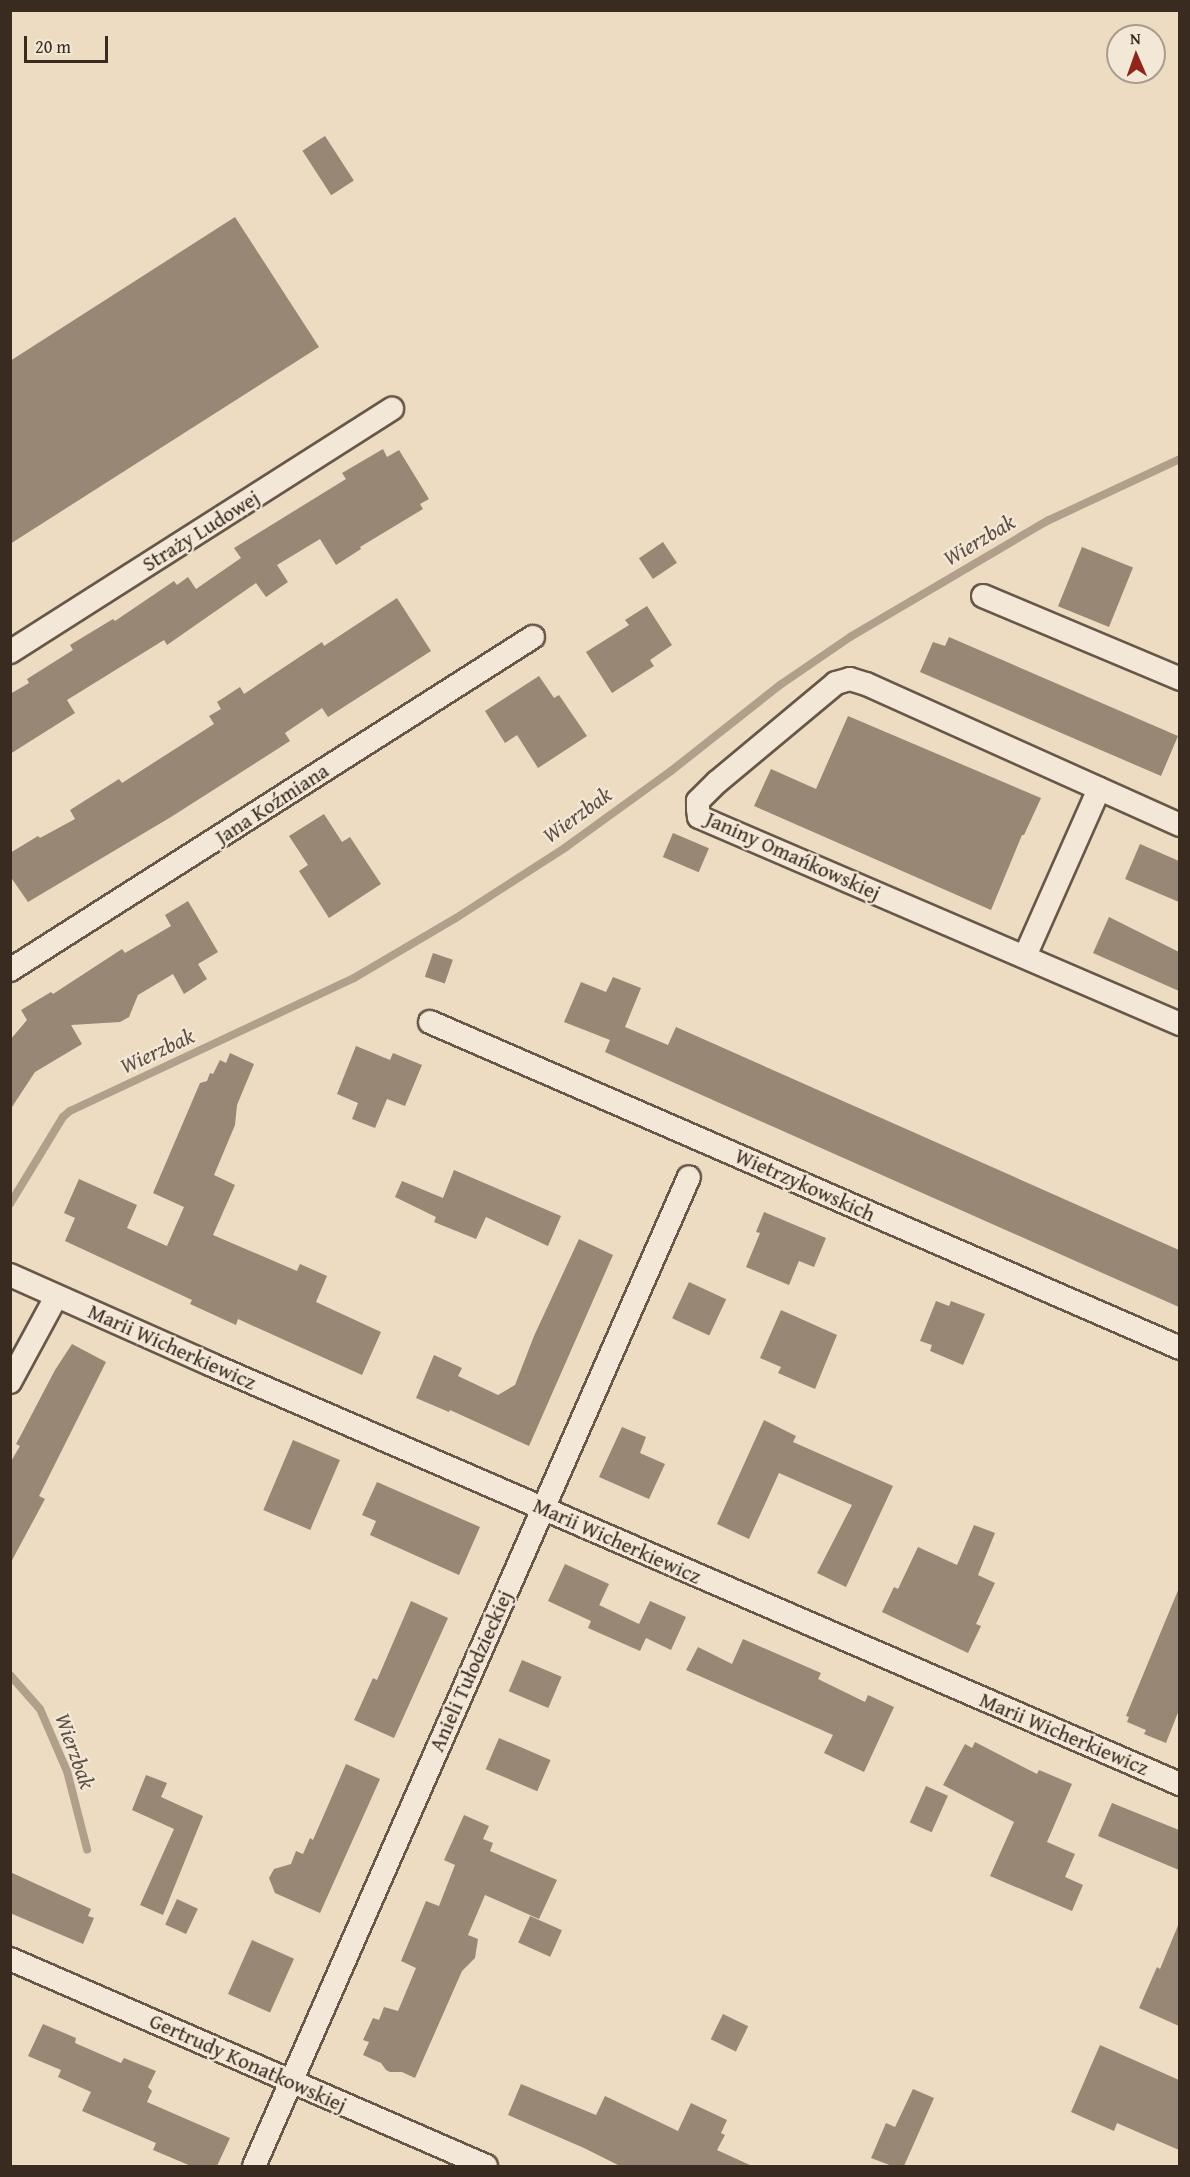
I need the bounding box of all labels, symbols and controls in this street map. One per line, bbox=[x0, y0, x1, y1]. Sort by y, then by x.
scale bar bbox=[27, 24, 111, 62]
north arrow bbox=[1106, 24, 1166, 84]
text: N bbox=[1130, 26, 1141, 50]
text: 20 m bbox=[35, 33, 71, 60]
street label: Straży Ludowej bbox=[138, 485, 264, 577]
water label: Wierzbak bbox=[938, 508, 1020, 572]
street label: Jana Koźmiana bbox=[211, 758, 333, 850]
water label: Wierzbak bbox=[537, 781, 617, 849]
street label: Janiny Omańkowskiej bbox=[702, 806, 884, 906]
water label: Wierzbak bbox=[116, 1022, 198, 1080]
street label: Wietrzykowskich bbox=[731, 1143, 879, 1227]
street label: Marii Wicherkiewicz bbox=[84, 1299, 260, 1395]
street label: Marii Wicherkiewicz bbox=[529, 1493, 705, 1589]
street label: Anieli Tułodzieckiej bbox=[424, 1586, 518, 1756]
street label: Marii Wicherkiewicz bbox=[976, 1687, 1152, 1781]
water label: Wierzbak bbox=[49, 1710, 101, 1792]
street label: Gertrudy Konatkowskiej bbox=[146, 2008, 350, 2118]

